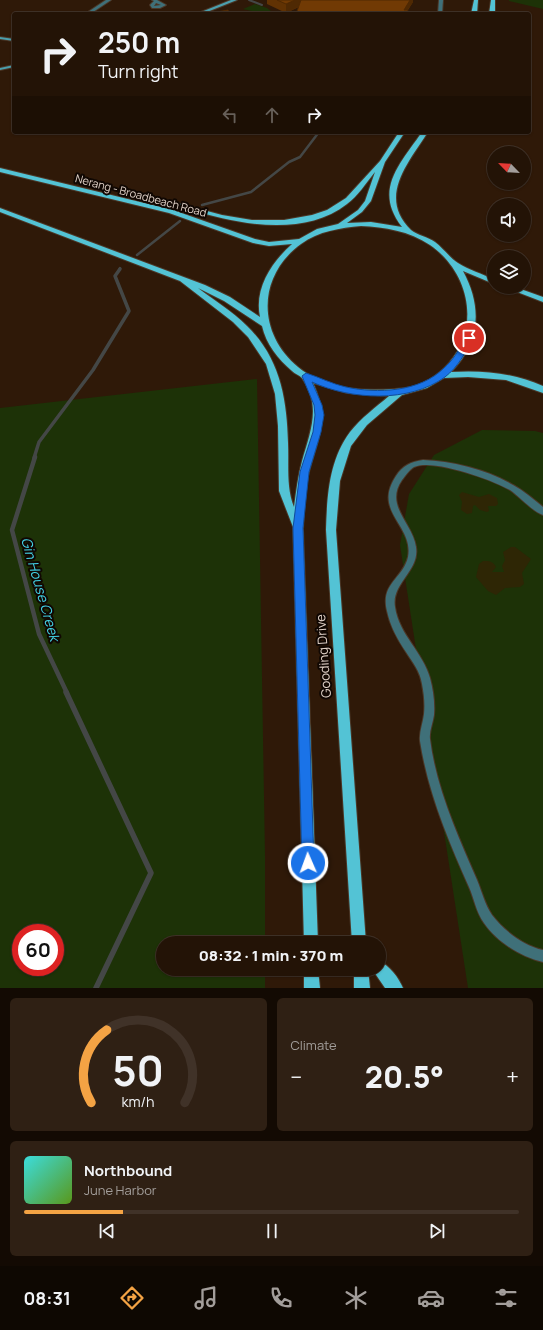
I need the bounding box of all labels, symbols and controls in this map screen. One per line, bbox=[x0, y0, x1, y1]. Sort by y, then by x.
text: 250 m bbox=[98, 23, 180, 61]
icon: right bbox=[32, 28, 84, 80]
text: Turn right bbox=[98, 59, 179, 83]
icon: left bbox=[219, 104, 241, 126]
icon: ahead bbox=[261, 104, 283, 126]
icon: right bbox=[303, 104, 325, 126]
north arrow bbox=[487, 146, 531, 190]
map controls bbox=[487, 146, 531, 294]
street label: Nerang - Broadbeach Road bbox=[74, 170, 208, 220]
button: sound bbox=[487, 198, 531, 242]
button: layers bbox=[487, 250, 531, 294]
pin bbox=[452, 321, 486, 355]
icon: arrive bbox=[458, 327, 480, 349]
water label: Gin House Creek bbox=[17, 535, 65, 645]
street label: Gooding Drive bbox=[311, 613, 335, 698]
position arrow bbox=[287, 842, 329, 884]
speed limit sign: 60 bbox=[12, 924, 64, 976]
text: 08:32 · 1 min · 370 m bbox=[199, 945, 343, 966]
text: Climate bbox=[291, 1036, 337, 1054]
text: 50 bbox=[112, 1041, 164, 1097]
text: 20.5° bbox=[365, 1056, 444, 1097]
text: − bbox=[291, 1062, 302, 1092]
text: + bbox=[506, 1062, 519, 1092]
text: km/h bbox=[122, 1091, 155, 1110]
text: Northbound bbox=[84, 1160, 172, 1181]
text: June Harbor bbox=[84, 1181, 157, 1199]
icon: previous bbox=[96, 1220, 118, 1242]
icon: pause bbox=[261, 1220, 283, 1242]
icon: next bbox=[426, 1220, 448, 1242]
icon: directions bbox=[118, 1284, 146, 1312]
icon: music bbox=[192, 1284, 220, 1312]
icon: phone bbox=[267, 1284, 295, 1312]
icon: climate bbox=[342, 1284, 370, 1312]
icon: car bbox=[417, 1284, 445, 1312]
icon: filters bbox=[492, 1284, 520, 1312]
text: 08:31 bbox=[23, 1286, 71, 1310]

